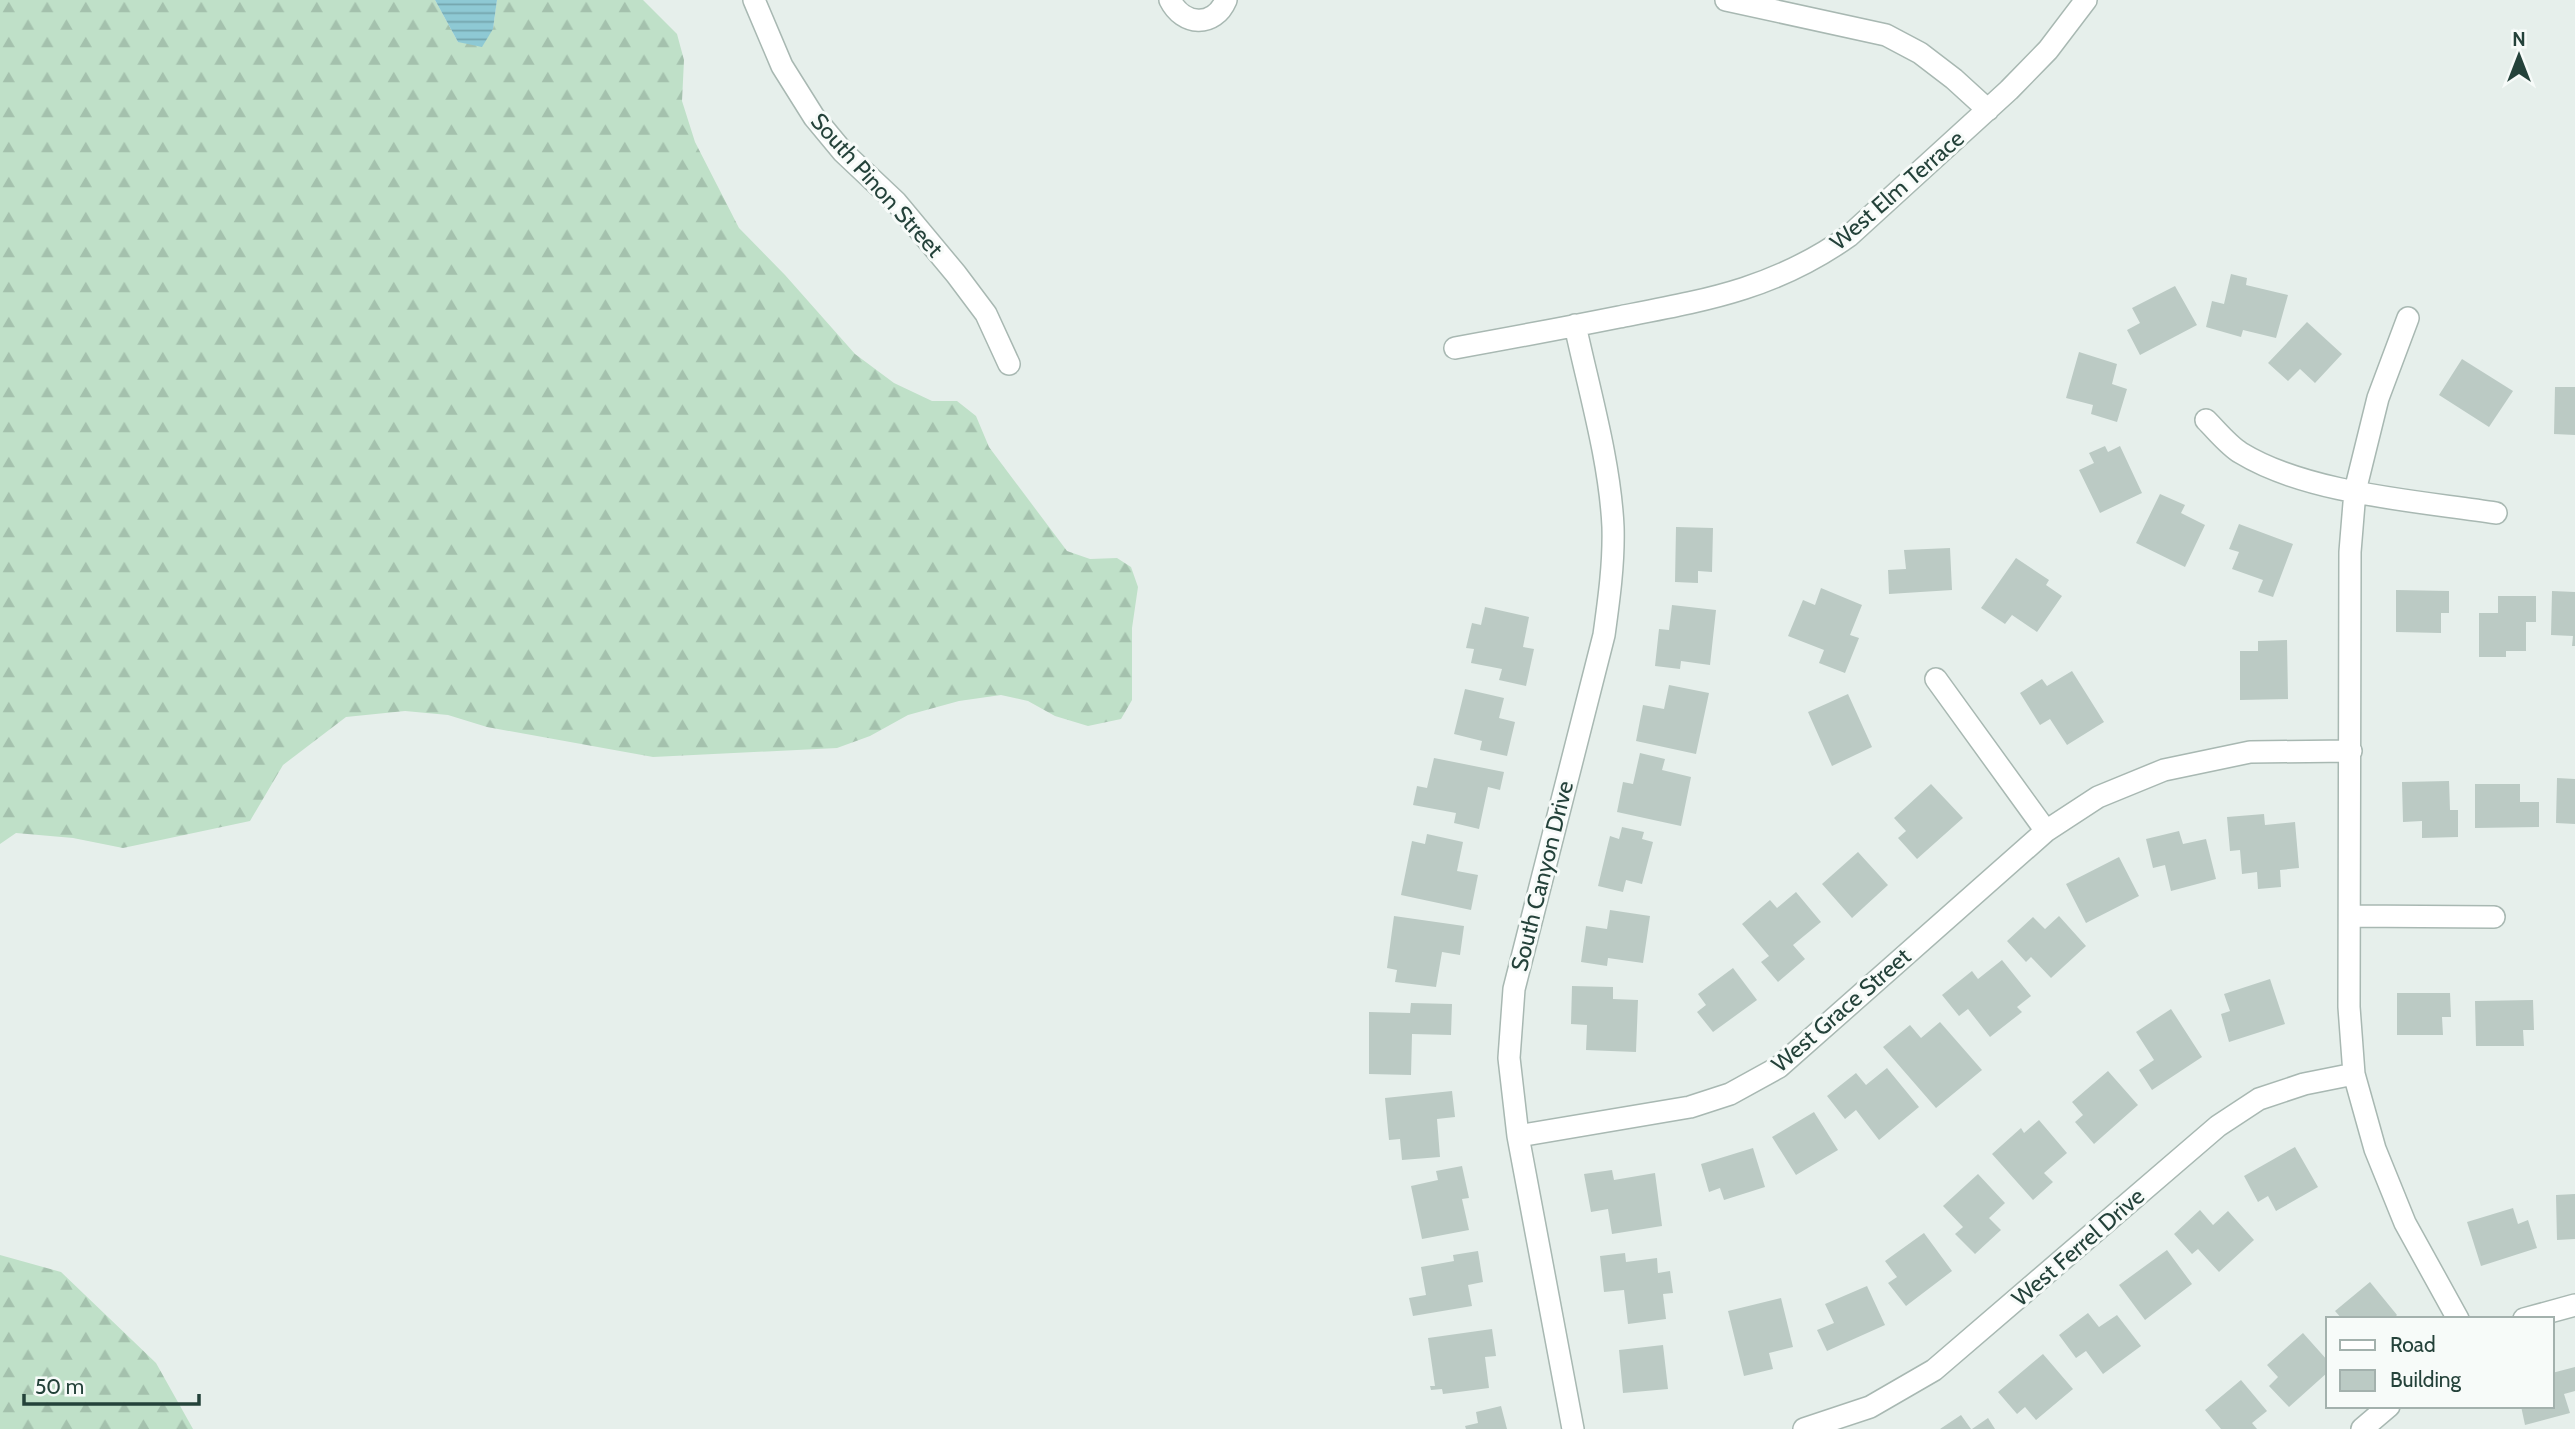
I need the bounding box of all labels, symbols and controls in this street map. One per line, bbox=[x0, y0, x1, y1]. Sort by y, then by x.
north arrow bbox=[2484, 21, 2554, 91]
text: N bbox=[2512, 28, 2526, 51]
street label: South Pinon Street bbox=[805, 107, 949, 263]
street label: West Elm Terrace bbox=[1824, 124, 1970, 256]
street label: South Canyon Drive bbox=[1505, 778, 1579, 974]
street label: West Grace Street bbox=[1766, 942, 1916, 1078]
street label: West Ferrel Drive bbox=[2006, 1182, 2150, 1312]
legend bbox=[2326, 1317, 2554, 1408]
text: Road bbox=[2390, 1332, 2436, 1357]
scale bar bbox=[24, 1362, 200, 1406]
text: Building bbox=[2390, 1367, 2462, 1392]
text: 50 m bbox=[35, 1374, 84, 1399]

